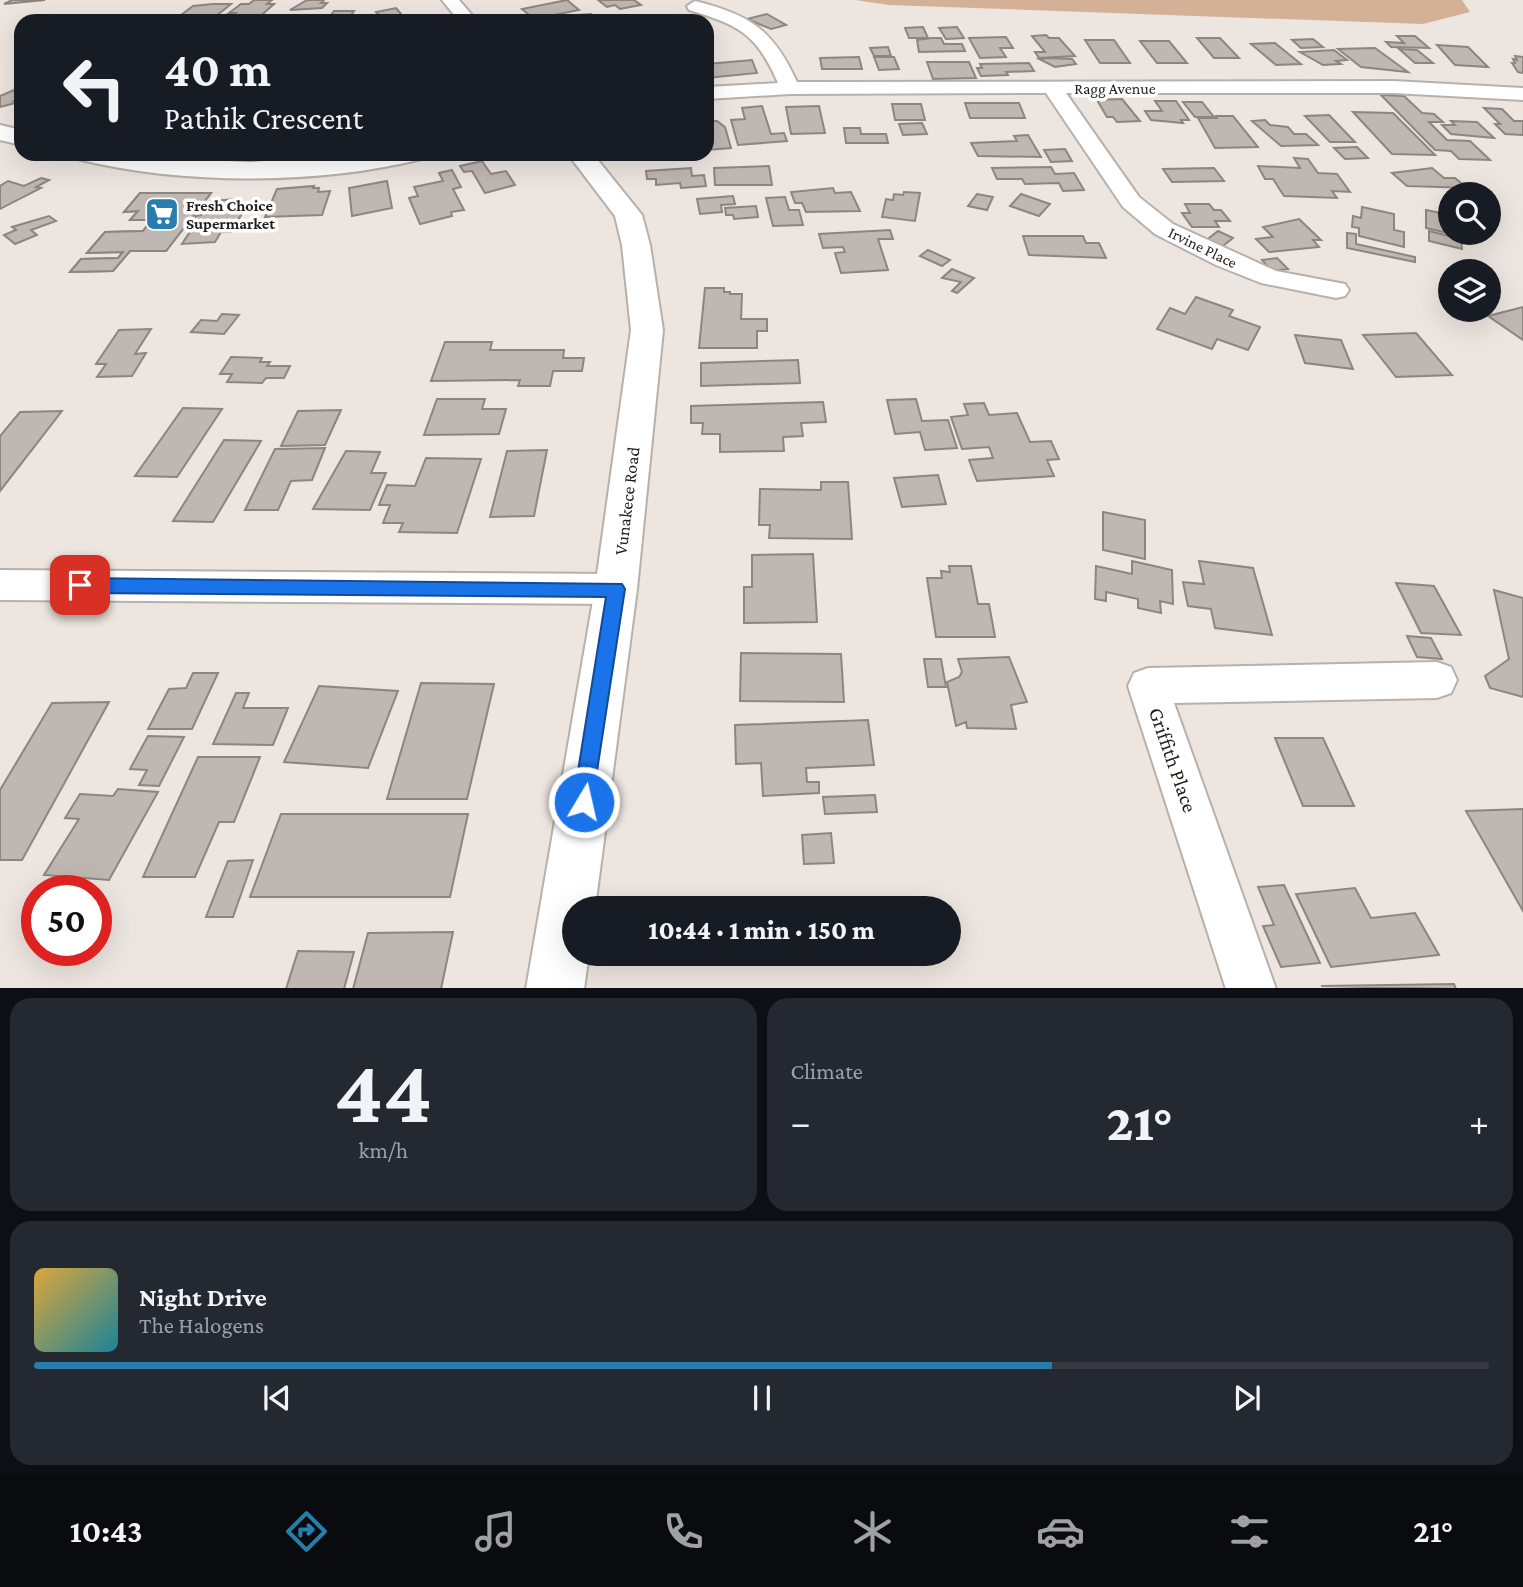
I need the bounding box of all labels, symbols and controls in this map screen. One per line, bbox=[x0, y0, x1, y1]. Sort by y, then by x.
icon: left bbox=[49, 42, 140, 133]
text: 40 m bbox=[164, 42, 271, 97]
street label: Ragg Avenue bbox=[1074, 80, 1156, 98]
text: Pathik Crescent bbox=[164, 100, 363, 136]
map controls bbox=[1438, 182, 1501, 322]
button: search bbox=[1438, 182, 1501, 245]
supermarket icon: Fresh Choice Supermarket bbox=[143, 195, 181, 233]
place label: Fresh Choice Supermarket bbox=[186, 197, 275, 232]
street label: Irvine Place bbox=[1166, 224, 1240, 271]
button: layers bbox=[1438, 259, 1501, 322]
street label: Vunakece Road bbox=[610, 445, 644, 556]
pin bbox=[50, 555, 110, 615]
icon: arrive bbox=[61, 566, 99, 604]
street label: Griffith Place bbox=[1144, 704, 1202, 816]
position arrow bbox=[547, 765, 621, 839]
speed limit sign: 50 bbox=[21, 875, 112, 966]
text: 10:44 · 1 min · 150 m bbox=[648, 916, 875, 945]
text: 44 bbox=[334, 1040, 432, 1142]
text: Climate bbox=[791, 1058, 863, 1084]
text: 21° bbox=[1106, 1093, 1173, 1151]
text: − bbox=[791, 1101, 811, 1143]
text: + bbox=[1469, 1101, 1489, 1143]
text: km/h bbox=[358, 1137, 408, 1163]
text: Night Drive bbox=[139, 1283, 267, 1312]
text: The Halogens bbox=[139, 1312, 264, 1338]
icon: previous bbox=[258, 1379, 296, 1417]
icon: pause bbox=[743, 1379, 781, 1417]
icon: next bbox=[1228, 1379, 1266, 1417]
icon: directions bbox=[282, 1507, 331, 1556]
icon: music bbox=[471, 1507, 520, 1556]
icon: phone bbox=[659, 1507, 708, 1556]
icon: climate bbox=[848, 1507, 897, 1556]
icon: car bbox=[1036, 1507, 1085, 1556]
icon: filters bbox=[1225, 1507, 1274, 1556]
text: 10:43 bbox=[70, 1513, 143, 1549]
text: 21° bbox=[1413, 1513, 1453, 1549]

